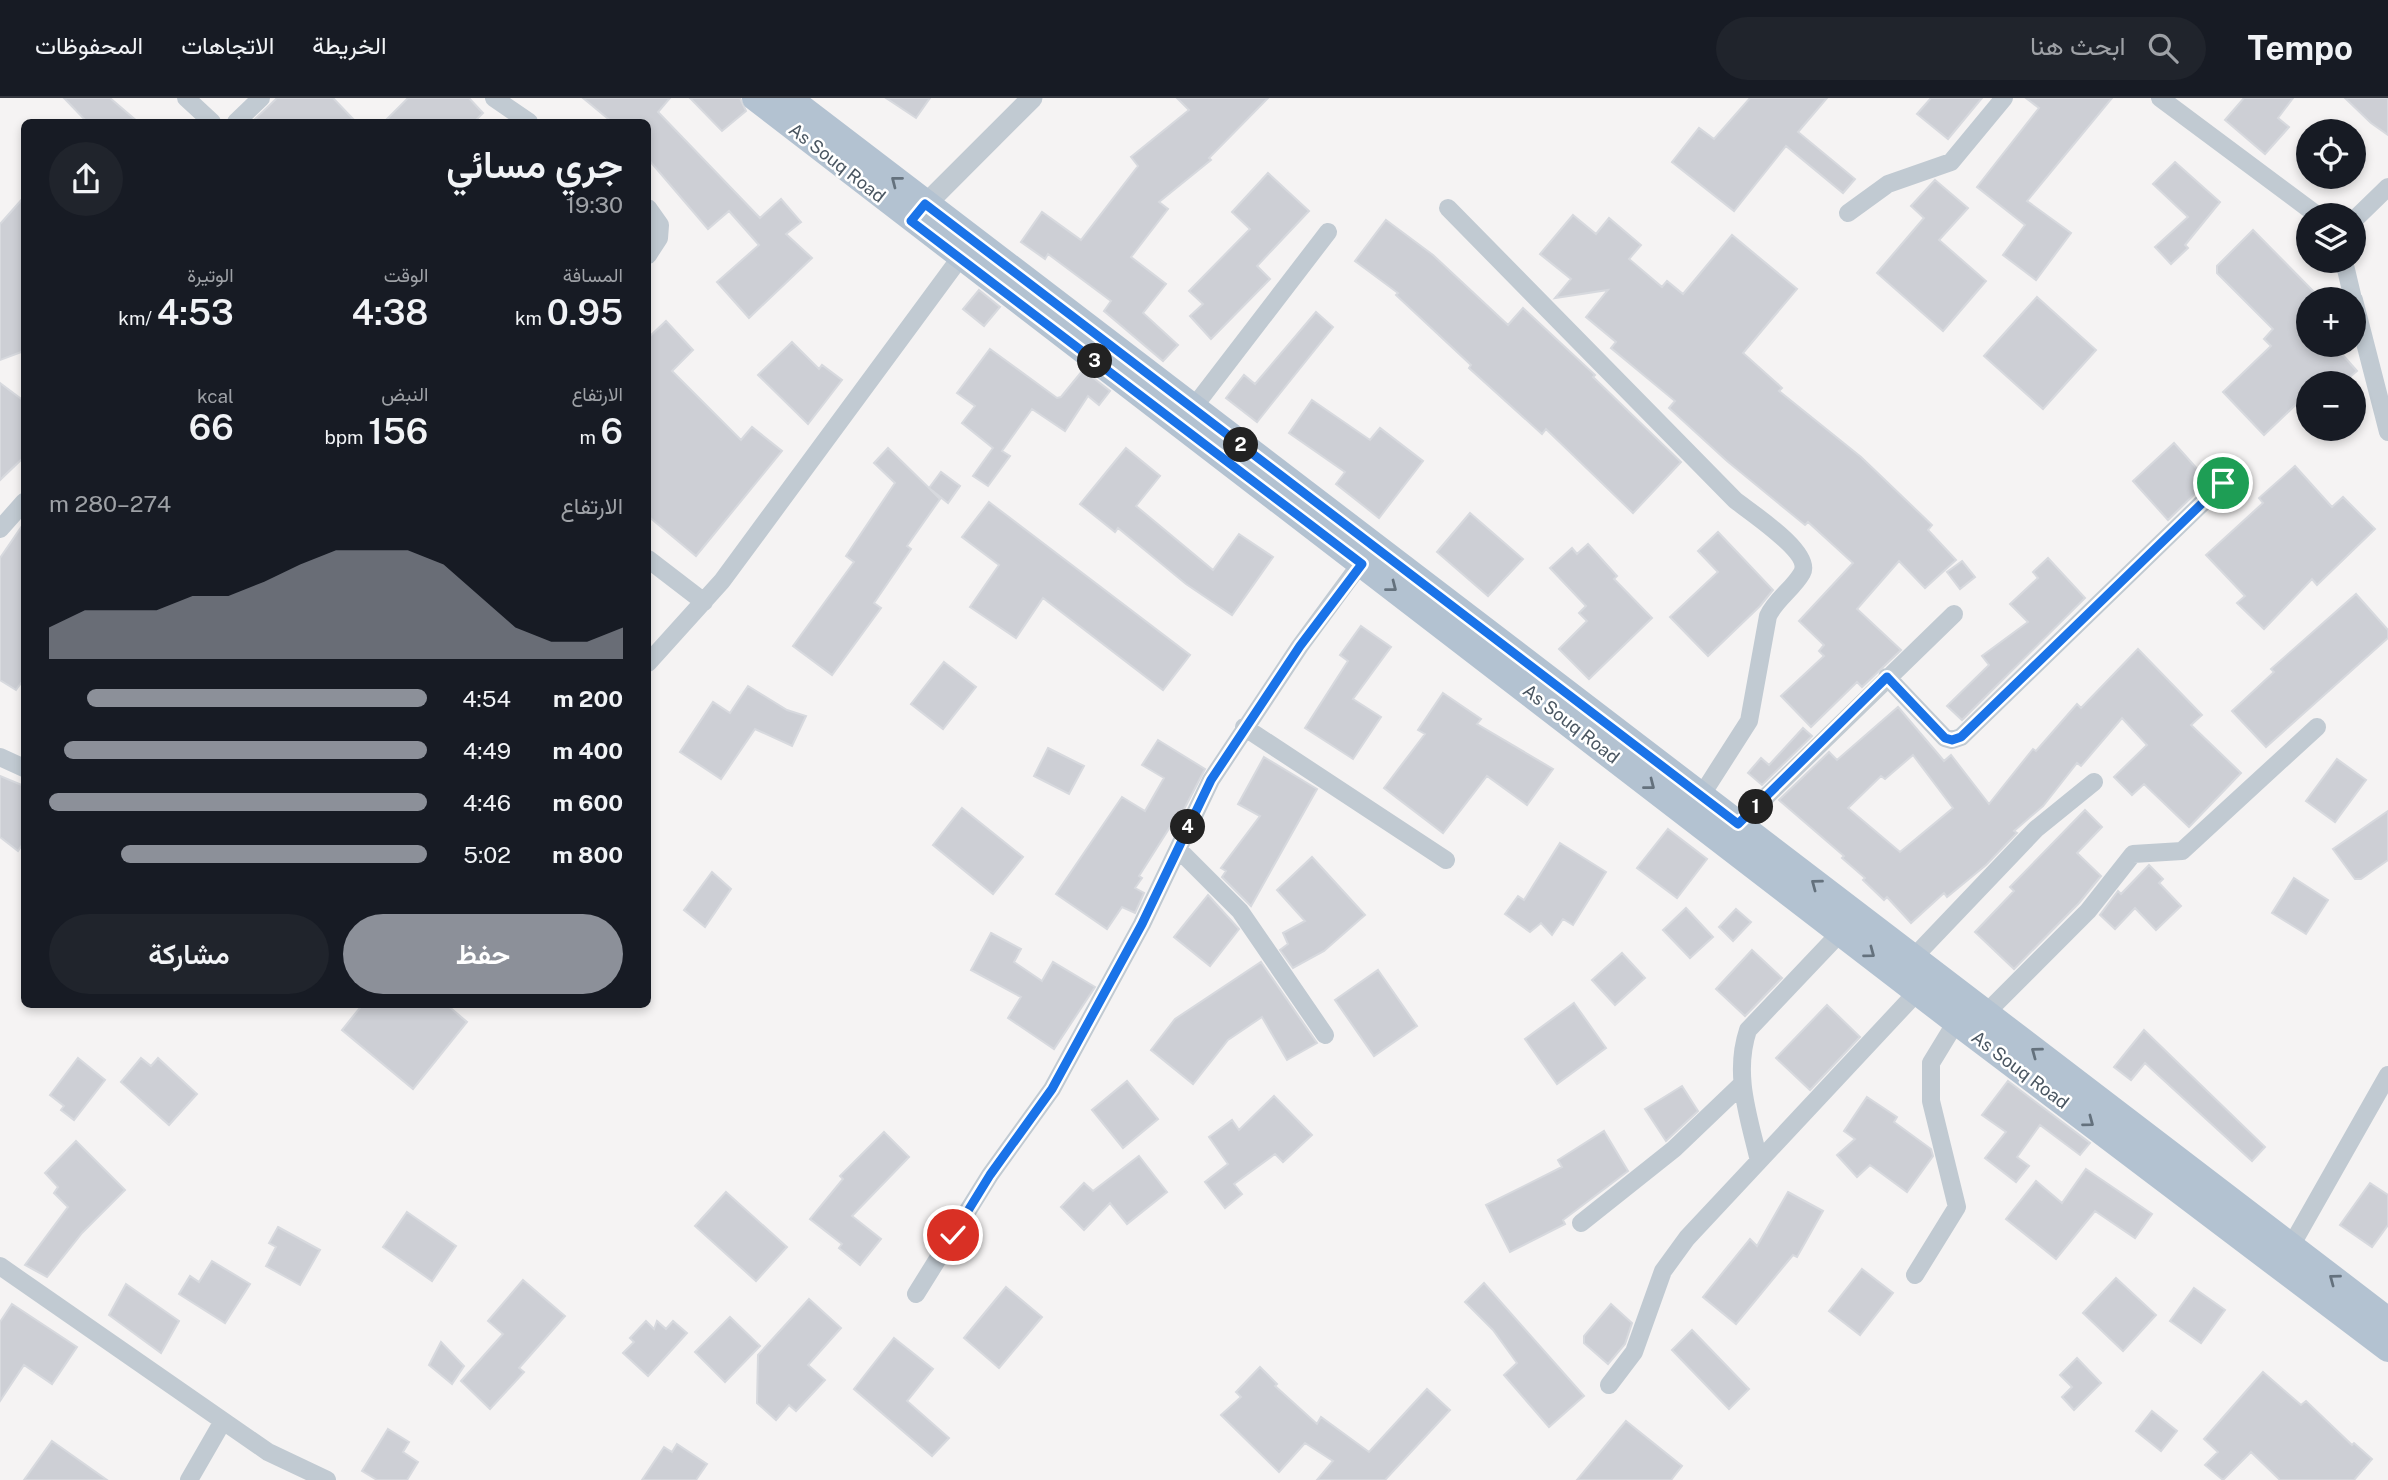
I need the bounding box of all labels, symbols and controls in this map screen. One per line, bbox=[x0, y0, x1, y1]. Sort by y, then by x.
search box bbox=[1716, 17, 2206, 80]
icon: search bbox=[2144, 29, 2182, 67]
text: Tempo bbox=[2248, 29, 2353, 67]
text: ابحث هنا bbox=[2030, 30, 2126, 61]
text: المحفوظات bbox=[35, 31, 143, 59]
text: الاتجاهات bbox=[181, 31, 274, 59]
text: الخريطة bbox=[312, 31, 387, 59]
street label: As Souq Road bbox=[785, 119, 890, 207]
map controls bbox=[2296, 119, 2366, 441]
button: locate bbox=[2296, 119, 2366, 189]
button: share bbox=[49, 142, 123, 216]
text: جري مسائي bbox=[446, 142, 623, 187]
one-way arrow bbox=[891, 176, 903, 189]
text: 19:30 bbox=[566, 191, 623, 218]
button: layers bbox=[2296, 203, 2366, 273]
text: الوتيرة bbox=[187, 264, 234, 286]
text: الوقت bbox=[384, 264, 428, 286]
text: المسافة bbox=[563, 264, 623, 286]
button: + bbox=[2296, 287, 2366, 357]
text: 4:53 bbox=[157, 292, 234, 333]
text: 4:38 bbox=[351, 292, 428, 333]
text: 0.95 bbox=[547, 292, 623, 333]
text: /km bbox=[118, 307, 157, 329]
text: km bbox=[515, 307, 547, 329]
pin: 3 bbox=[1078, 344, 1112, 378]
text: 3 bbox=[1088, 349, 1101, 371]
button: − bbox=[2296, 371, 2366, 441]
text: النبض bbox=[381, 383, 428, 405]
text: الارتفاع bbox=[571, 383, 623, 405]
text: kcal bbox=[197, 385, 234, 407]
text: 66 bbox=[189, 407, 234, 448]
text: 156 bbox=[368, 411, 428, 452]
text: 6 bbox=[600, 411, 623, 452]
text: bpm bbox=[324, 426, 368, 448]
text: m bbox=[579, 426, 600, 448]
pin: 2 bbox=[1224, 428, 1258, 462]
text: 2 bbox=[1234, 433, 1247, 455]
pin bbox=[2193, 453, 2253, 513]
icon: arrive bbox=[2204, 464, 2242, 502]
text: 274–280 m bbox=[49, 490, 171, 517]
text: الارتفاع bbox=[561, 492, 623, 519]
one-way arrow bbox=[1384, 579, 1397, 591]
street label: As Souq Road bbox=[1519, 680, 1624, 768]
text: 4:54 bbox=[462, 685, 511, 712]
text: 200 m bbox=[553, 685, 623, 712]
text: 4:49 bbox=[463, 737, 511, 764]
text: 400 m bbox=[553, 737, 623, 764]
one-way arrow bbox=[1643, 777, 1655, 790]
text: 4:46 bbox=[463, 789, 511, 816]
text: 600 m bbox=[553, 789, 623, 816]
pin: 1 bbox=[1738, 790, 1774, 824]
text: 1 bbox=[1751, 795, 1760, 817]
pin: 4 bbox=[1170, 810, 1206, 844]
text: 4 bbox=[1181, 815, 1194, 837]
text: 5:02 bbox=[463, 841, 511, 868]
text: 800 m bbox=[552, 841, 623, 868]
one-way arrow bbox=[1812, 880, 1824, 893]
button: مشاركة bbox=[49, 914, 329, 994]
button: حفظ bbox=[343, 914, 623, 994]
one-way arrow bbox=[1862, 945, 1875, 958]
street label: As Souq Road bbox=[1968, 1026, 2073, 1113]
one-way arrow bbox=[2031, 1047, 2044, 1060]
one-way arrow bbox=[2081, 1113, 2094, 1126]
pin bbox=[923, 1205, 983, 1265]
icon: check bbox=[934, 1216, 972, 1254]
one-way arrow bbox=[2329, 1275, 2341, 1288]

